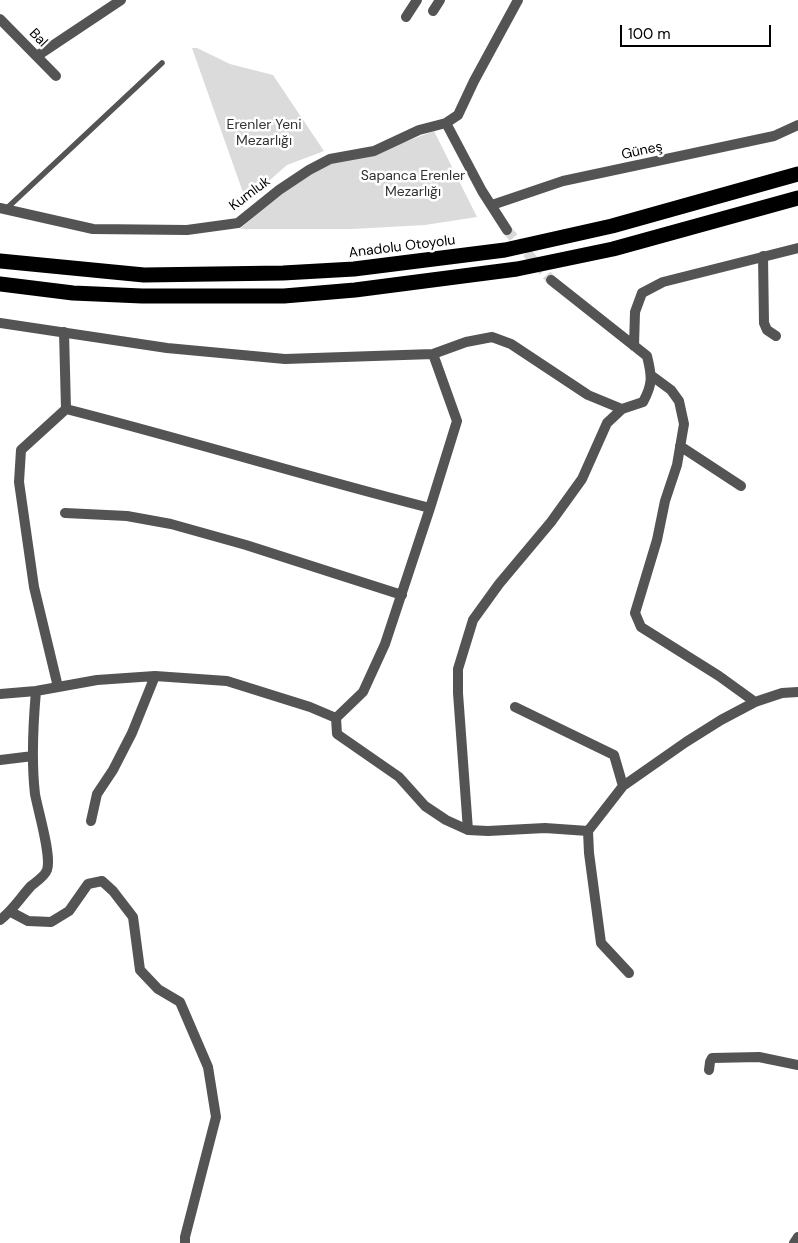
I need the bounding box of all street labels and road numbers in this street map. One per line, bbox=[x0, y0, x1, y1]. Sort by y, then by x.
street label: Bal bbox=[25, 25, 51, 51]
street label: Güneş bbox=[620, 138, 664, 164]
street label: Kumluk bbox=[226, 173, 274, 215]
street label: Anadolu Otoyolu bbox=[348, 232, 456, 262]

